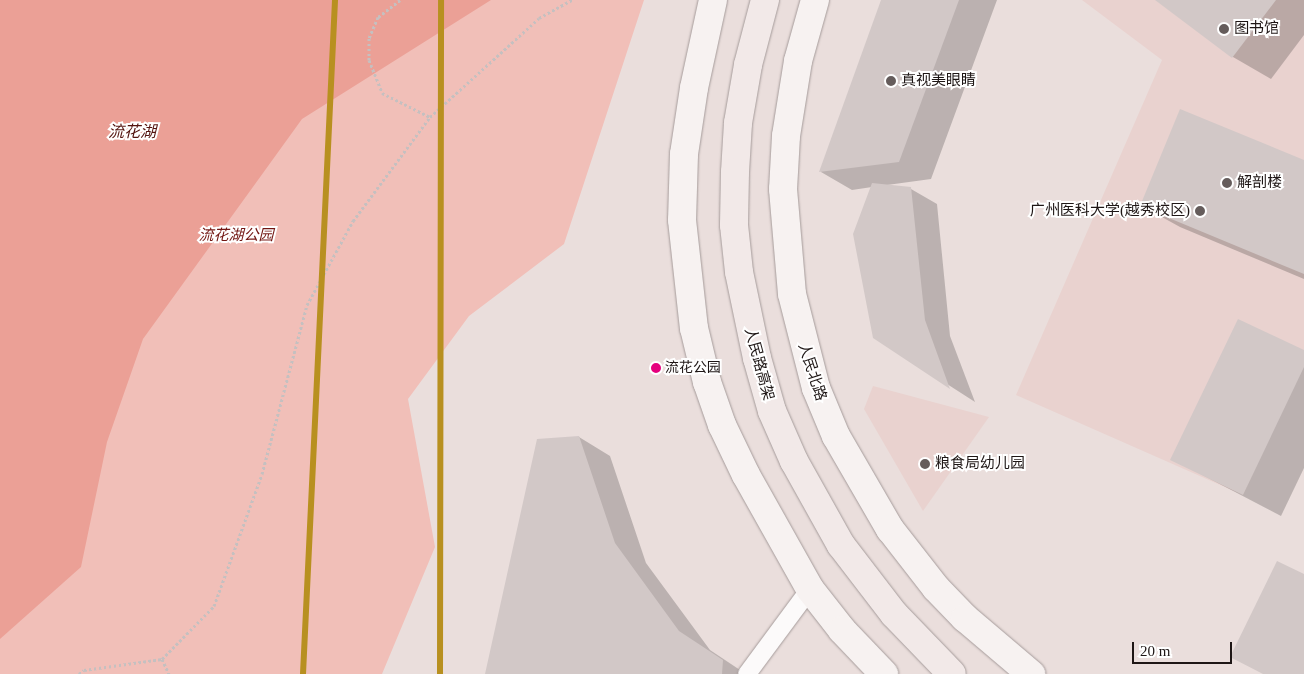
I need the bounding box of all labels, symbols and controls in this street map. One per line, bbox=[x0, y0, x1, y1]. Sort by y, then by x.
place label: 图书馆 bbox=[1234, 20, 1279, 38]
marker: 图书馆 bbox=[1218, 23, 1230, 35]
place label: 真视美眼睛 bbox=[901, 72, 976, 90]
marker: 真视美眼睛 bbox=[885, 75, 897, 87]
water label: 流花湖 bbox=[108, 122, 156, 142]
place label: 解剖楼 bbox=[1237, 174, 1282, 192]
marker: 解剖楼 bbox=[1221, 177, 1233, 189]
place label: 广州医科大学(越秀校区) bbox=[1030, 202, 1190, 220]
marker: 广州医科大学(越秀校区) bbox=[1194, 205, 1206, 217]
park label: 流花湖公园 bbox=[199, 227, 273, 245]
street label: 人民路高架 bbox=[741, 325, 777, 403]
street label: 人民北路 bbox=[794, 341, 830, 403]
place label: 流花公园 bbox=[665, 360, 721, 376]
marker: 流花公园 bbox=[651, 363, 661, 373]
place label: 粮食局幼儿园 bbox=[935, 455, 1025, 473]
marker: 粮食局幼儿园 bbox=[919, 458, 931, 470]
scale bar bbox=[1134, 632, 1234, 664]
text: 20 m bbox=[1140, 643, 1170, 659]

